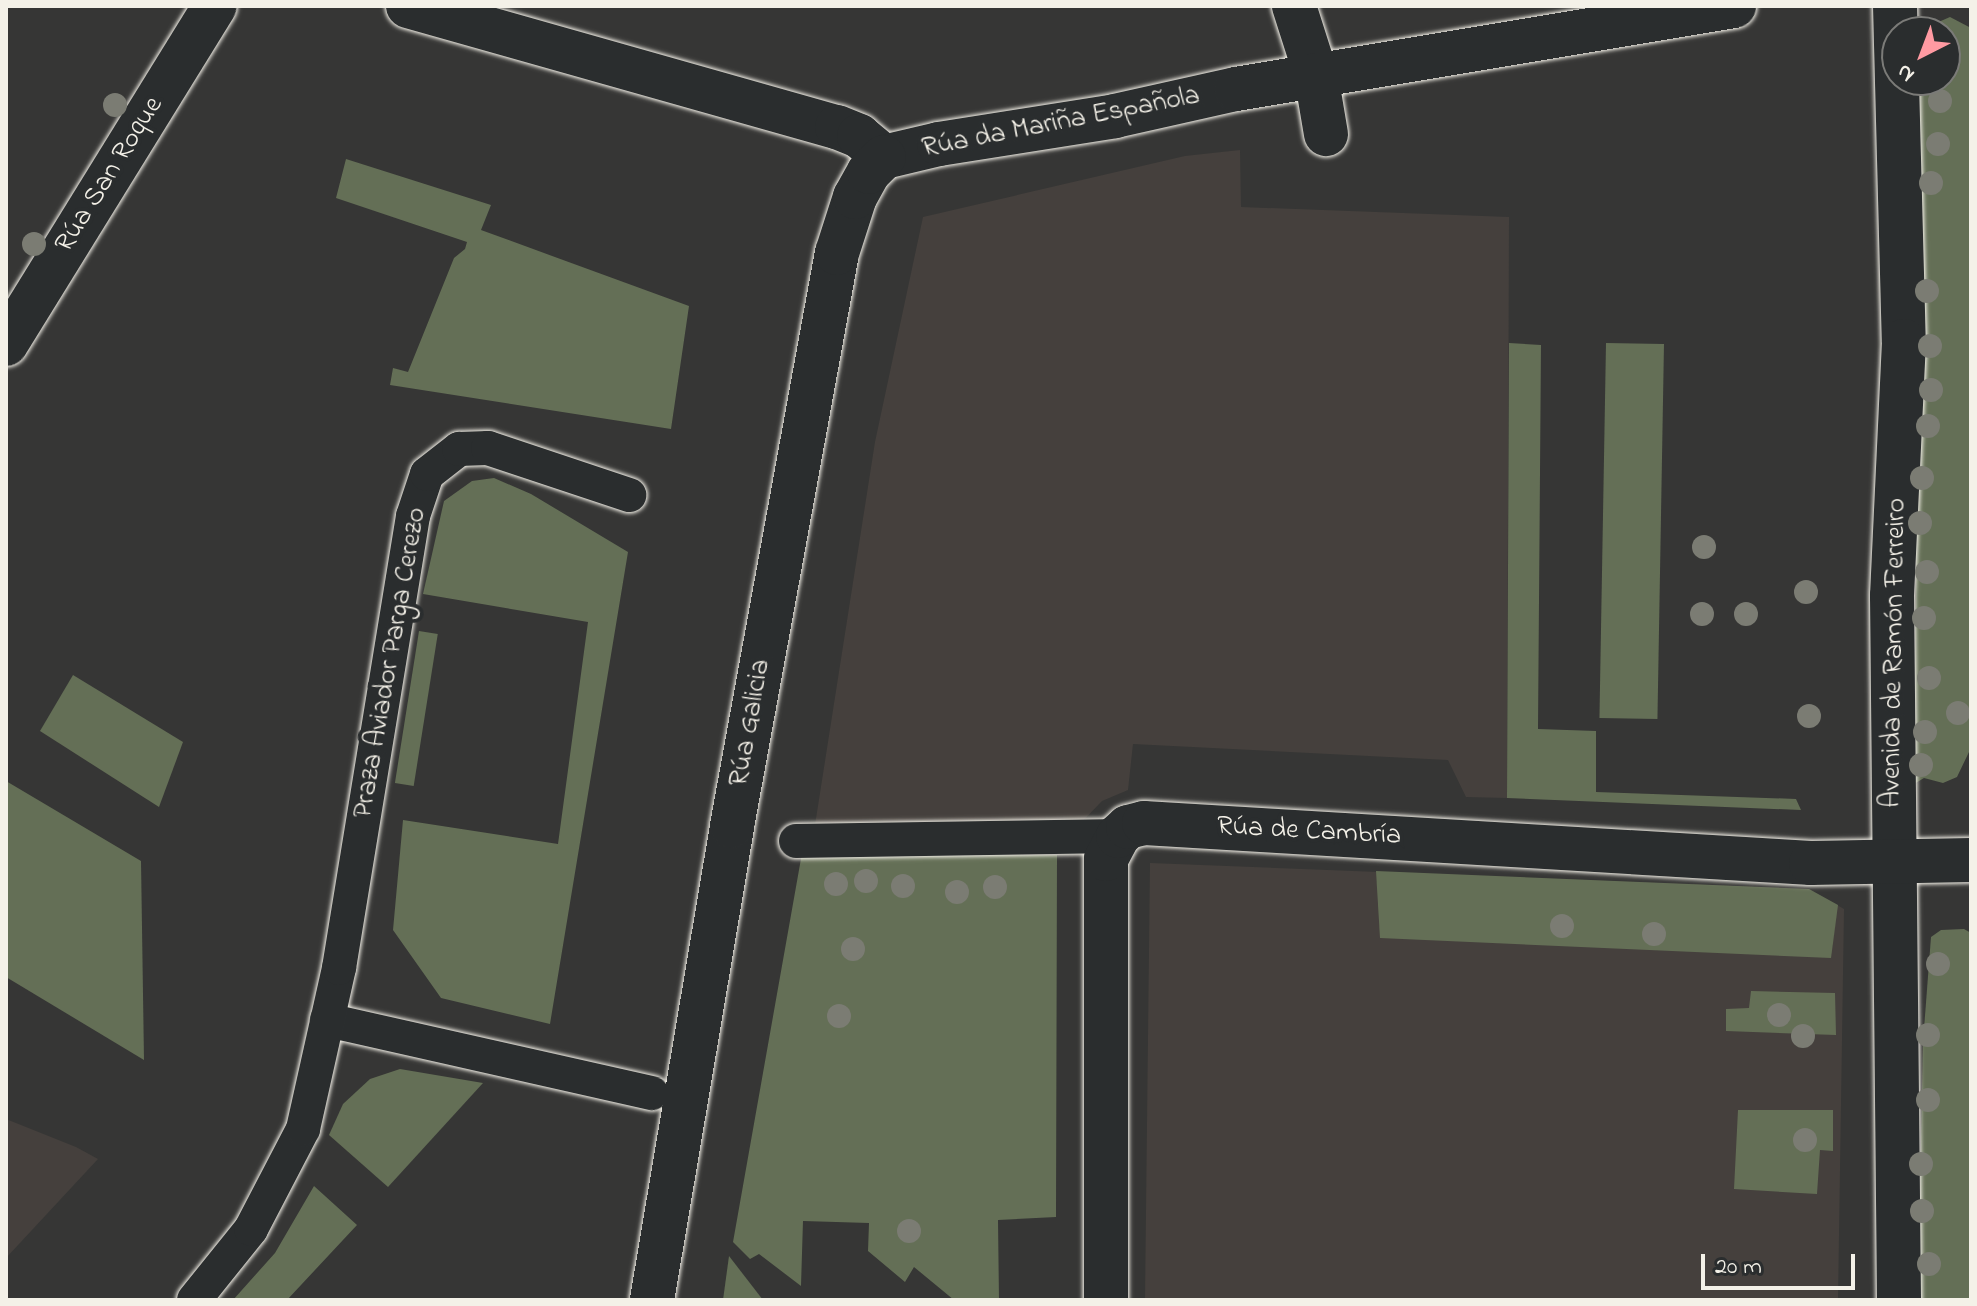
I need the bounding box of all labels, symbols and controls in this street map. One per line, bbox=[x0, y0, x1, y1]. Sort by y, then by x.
north arrow bbox=[1881, 16, 1961, 96]
text: N bbox=[1890, 55, 1923, 89]
street label: Rúa da Mariña Española bbox=[919, 80, 1203, 166]
street label: Rúa San Roque bbox=[49, 91, 171, 259]
street label: Avenida de Ramón Ferreiro bbox=[1875, 498, 1915, 808]
street label: Praza Aviador Parga Cerezo bbox=[347, 505, 435, 821]
street label: Rúa Galicia bbox=[723, 657, 779, 789]
street label: Rúa de Cambría bbox=[1216, 810, 1402, 854]
scale bar bbox=[1705, 1238, 1859, 1288]
text: 20 m bbox=[1715, 1250, 1762, 1285]

